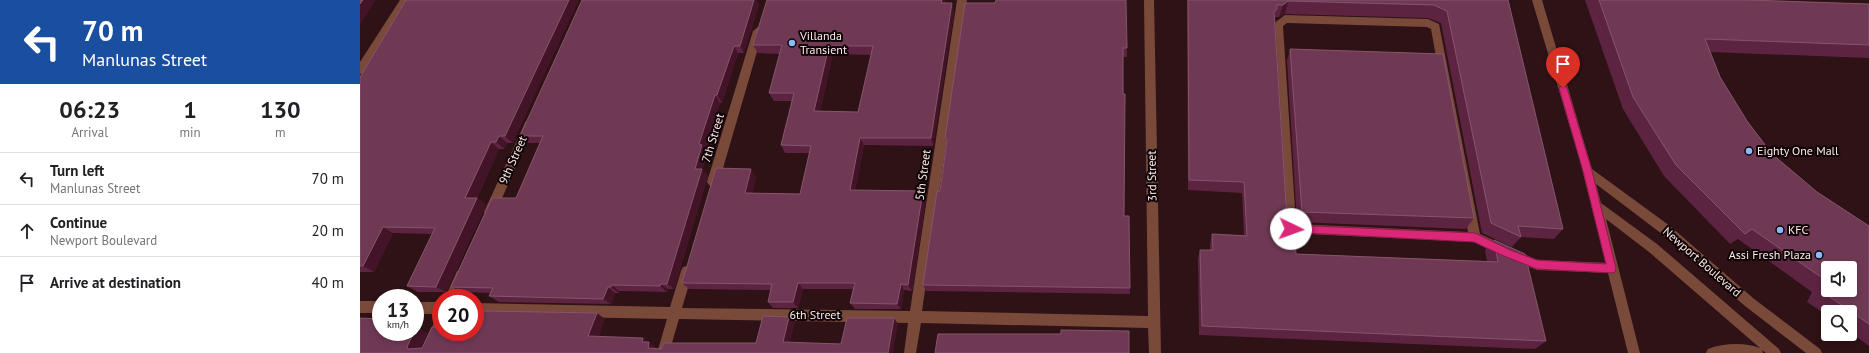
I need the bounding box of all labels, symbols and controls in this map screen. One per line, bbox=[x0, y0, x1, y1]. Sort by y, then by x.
text: 70 m bbox=[82, 12, 143, 49]
icon: left bbox=[16, 16, 68, 68]
place label: Villanda Transient bbox=[799, 28, 847, 57]
marker: Villanda Transient bbox=[787, 38, 797, 48]
pin bbox=[1546, 47, 1580, 88]
text: Manlunas Street bbox=[82, 48, 207, 71]
icon: arrive bbox=[1552, 53, 1574, 75]
text: 06:23 bbox=[59, 94, 120, 125]
text: 1 bbox=[183, 94, 197, 125]
text: 130 bbox=[260, 94, 301, 125]
street label: 7th Street bbox=[698, 111, 727, 164]
text: Arrival bbox=[72, 124, 108, 141]
text: min bbox=[179, 124, 201, 141]
text: m bbox=[275, 124, 286, 141]
street label: 9th Street bbox=[495, 133, 530, 186]
place label: Eighty One Mall bbox=[1757, 143, 1839, 158]
marker: Eighty One Mall bbox=[1744, 146, 1754, 156]
street label: 5th Street bbox=[912, 149, 933, 201]
street label: 3rd Street bbox=[1144, 150, 1159, 202]
text: Turn left bbox=[50, 161, 104, 180]
icon: left bbox=[16, 168, 38, 190]
text: 70 m bbox=[311, 169, 344, 188]
text: Manlunas Street bbox=[50, 180, 140, 197]
position arrow bbox=[1270, 208, 1312, 250]
text: Continue bbox=[50, 213, 107, 232]
icon: ahead bbox=[16, 220, 38, 242]
text: 20 m bbox=[311, 221, 344, 240]
place label: KFC bbox=[1788, 222, 1809, 237]
street label: Newport Boulevard bbox=[1660, 223, 1745, 300]
marker: KFC bbox=[1775, 225, 1785, 235]
text: Newport Boulevard bbox=[50, 232, 157, 249]
place label: Assi Fresh Plaza bbox=[1729, 247, 1811, 262]
marker: Assi Fresh Plaza bbox=[1814, 250, 1824, 260]
map controls bbox=[1821, 261, 1857, 341]
button: sound bbox=[1821, 261, 1857, 297]
icon: arrive bbox=[16, 272, 38, 294]
text: Arrive at destination bbox=[50, 273, 181, 292]
text: 40 m bbox=[311, 273, 344, 292]
speed limit sign: 20 bbox=[432, 289, 484, 341]
text: 13 bbox=[387, 297, 409, 323]
button: search bbox=[1821, 305, 1857, 341]
street label: 6th Street bbox=[789, 307, 841, 322]
text: km/h bbox=[387, 318, 409, 331]

